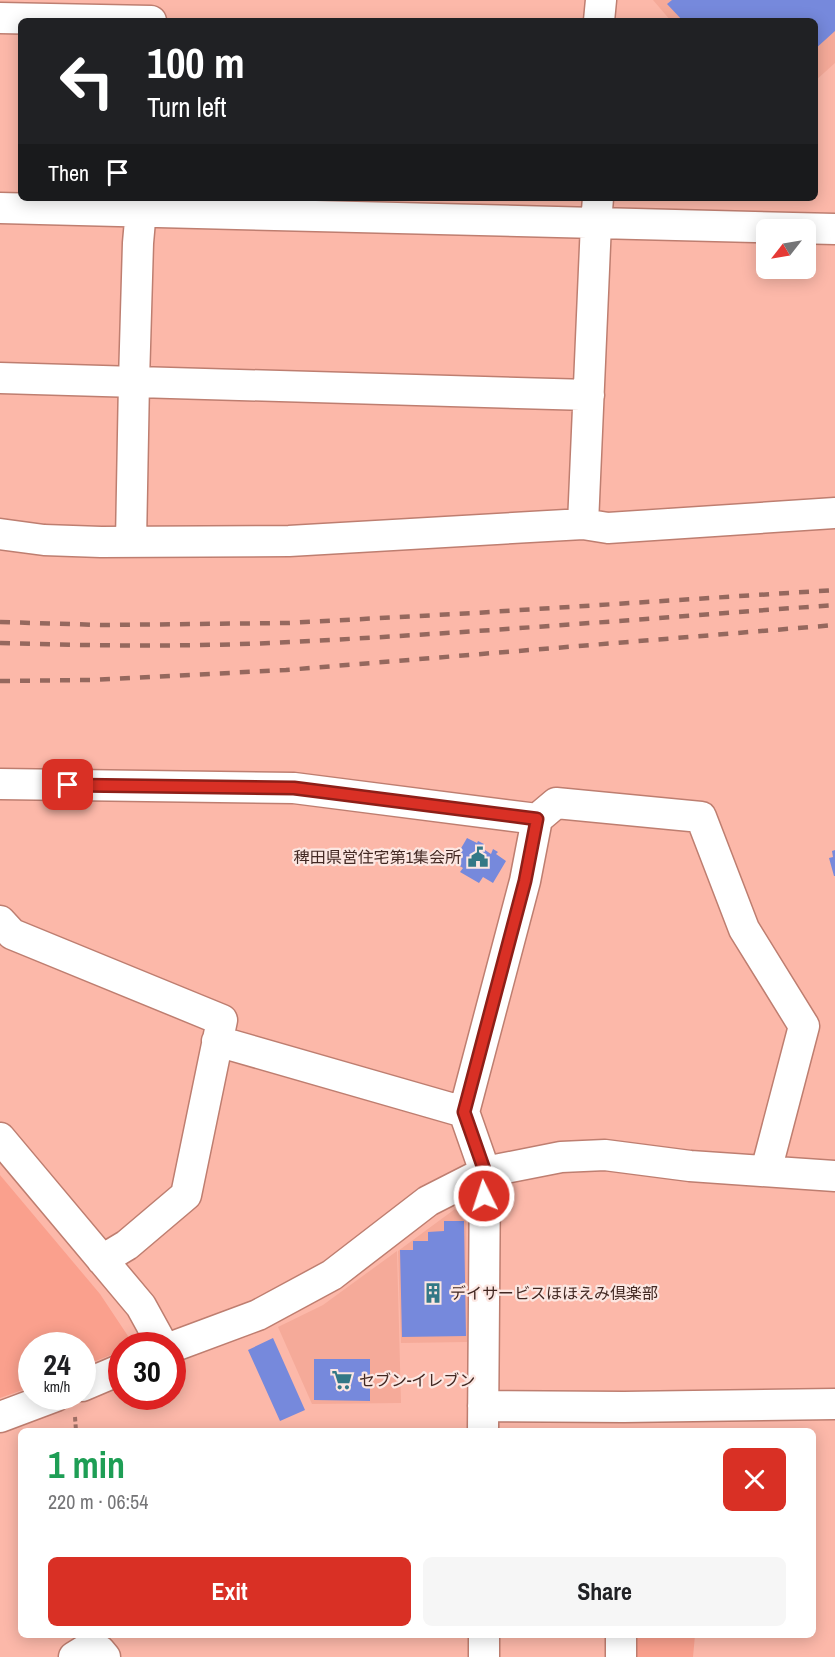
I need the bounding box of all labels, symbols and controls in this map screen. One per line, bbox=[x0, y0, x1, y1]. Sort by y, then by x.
text: 100 m bbox=[147, 35, 245, 91]
icon: left bbox=[48, 42, 126, 120]
text: Turn left bbox=[147, 89, 226, 125]
icon: arrive bbox=[101, 156, 134, 189]
text: Then bbox=[48, 158, 89, 188]
north arrow bbox=[756, 219, 816, 279]
map controls bbox=[756, 219, 816, 279]
pin bbox=[42, 759, 93, 810]
icon: arrive bbox=[51, 768, 84, 801]
public building icon: 稗田県営住宅第1集会所 bbox=[466, 845, 490, 869]
place label: 稗田県営住宅第1集会所 bbox=[294, 846, 461, 868]
position arrow bbox=[452, 1164, 516, 1228]
building icon: デイサービスほほえみ倶楽部 bbox=[421, 1281, 445, 1305]
place label: デイサービスほほえみ倶楽部 bbox=[450, 1282, 658, 1304]
speed limit sign: 30 bbox=[108, 1332, 186, 1410]
text: 24 bbox=[43, 1344, 71, 1384]
supermarket icon: セブン-イレブン bbox=[330, 1368, 354, 1392]
place label: セブン-イレブン bbox=[359, 1369, 475, 1391]
text: km/h bbox=[44, 1376, 70, 1397]
text: 1 min bbox=[48, 1441, 125, 1489]
button: close bbox=[723, 1448, 786, 1511]
text: 220 m · 06:54 bbox=[48, 1488, 148, 1515]
button: Exit bbox=[48, 1557, 411, 1626]
button: Share bbox=[423, 1557, 786, 1626]

